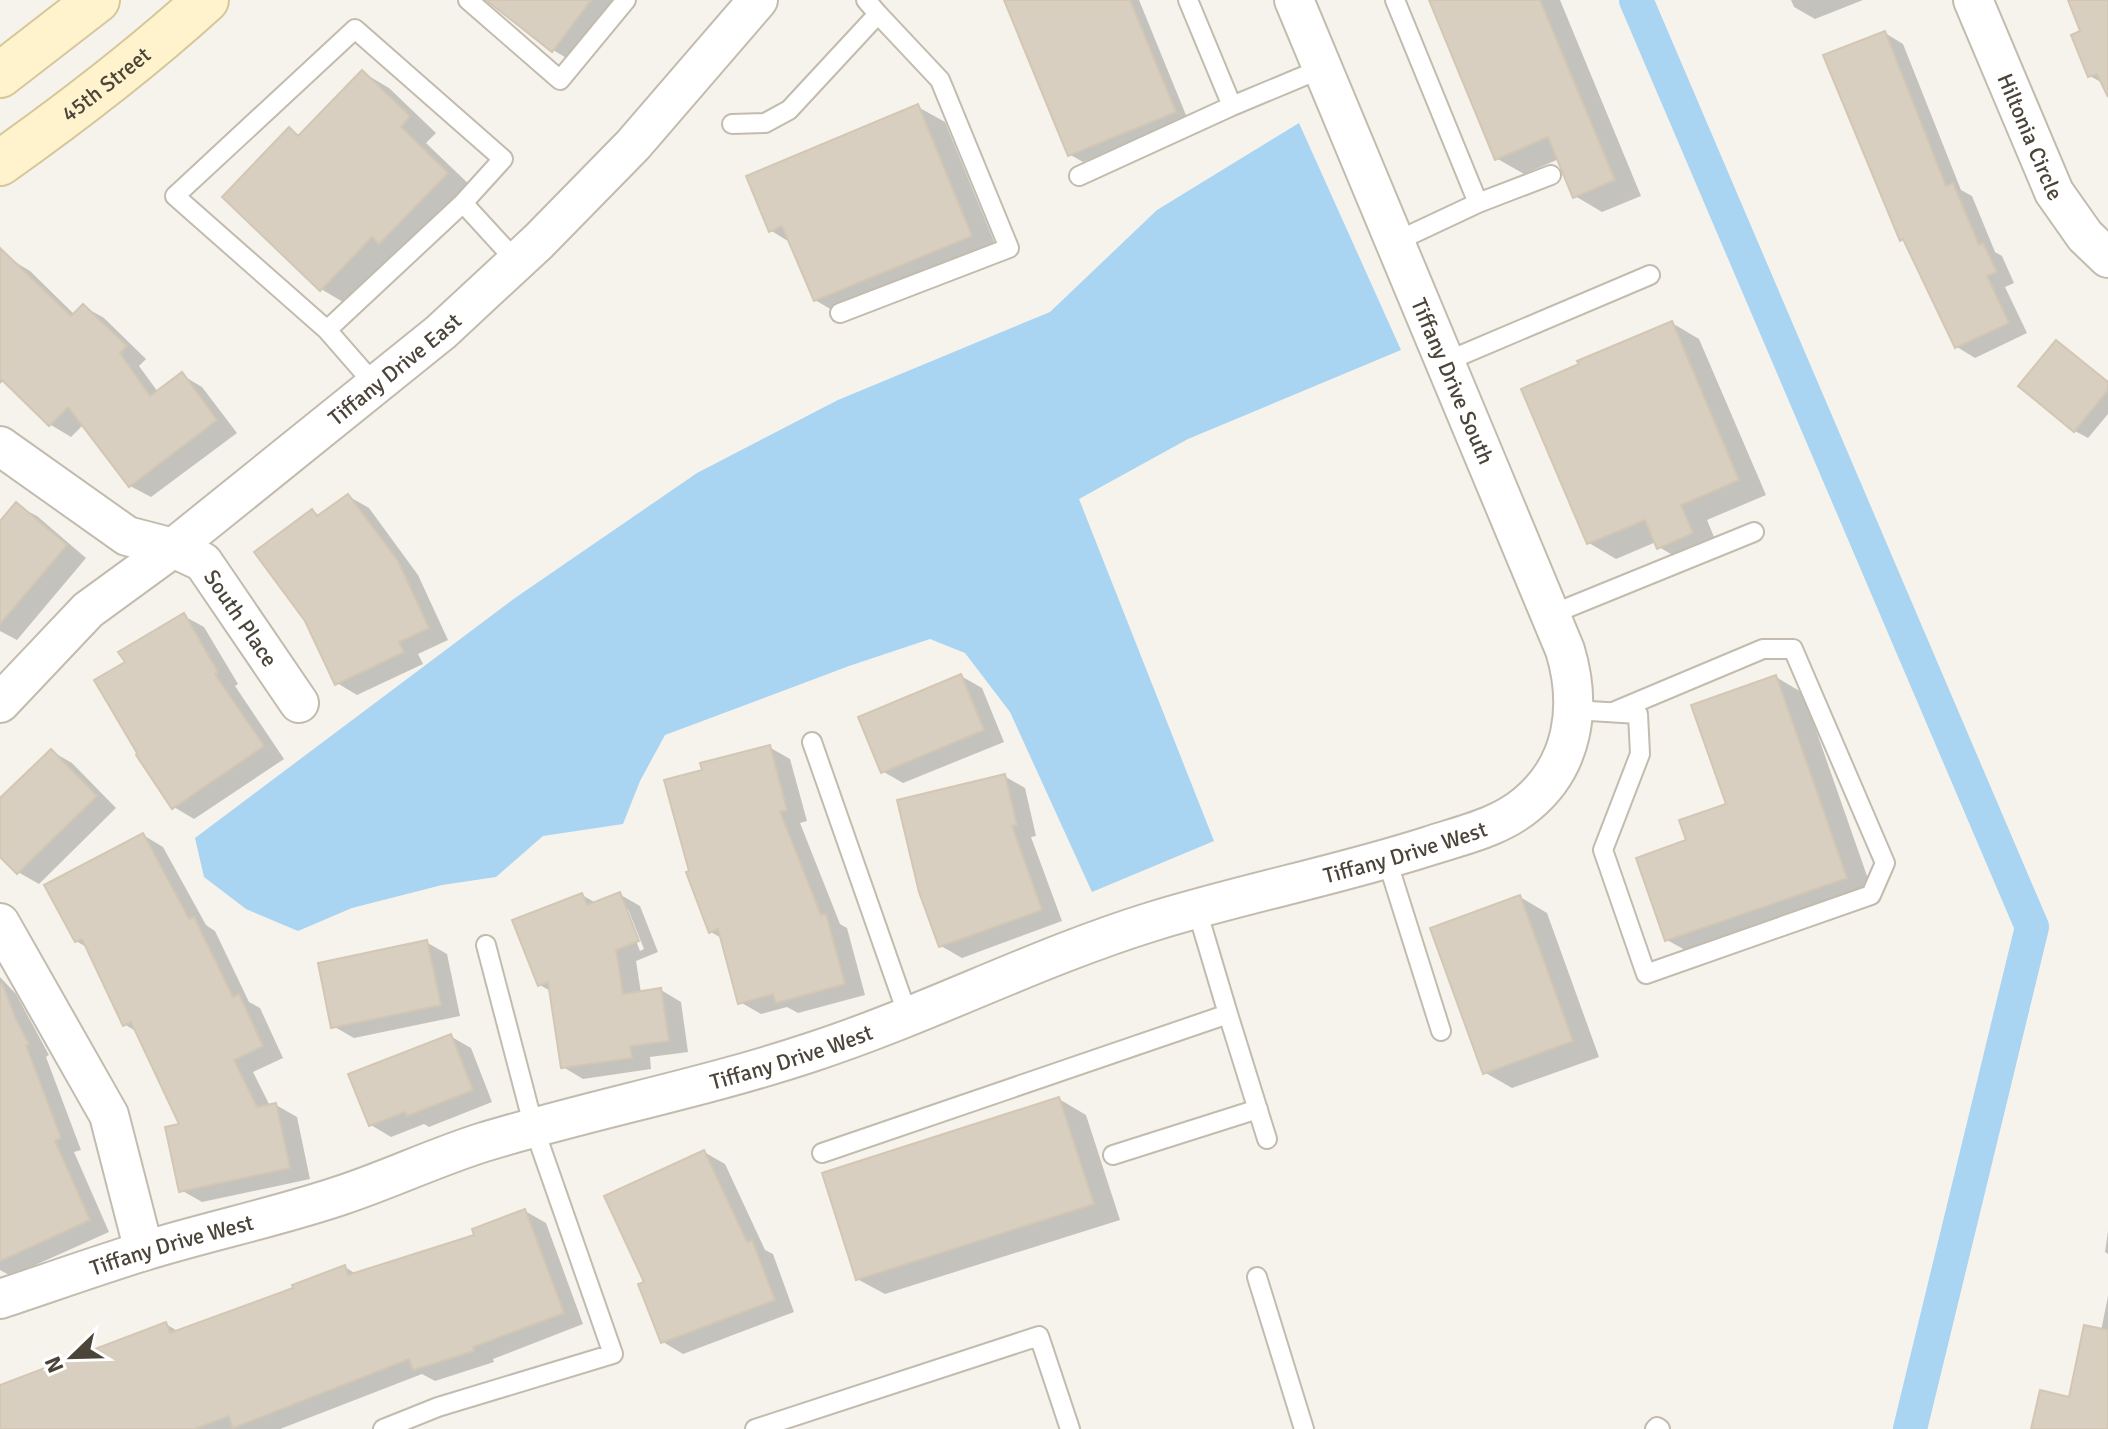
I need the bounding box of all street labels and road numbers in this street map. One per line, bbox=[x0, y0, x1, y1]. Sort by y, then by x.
street label: 45th Street bbox=[56, 41, 156, 128]
street label: Hiltonia Circle bbox=[1992, 69, 2069, 206]
street label: Tiffany Drive South bbox=[1405, 294, 1500, 468]
street label: Tiffany Drive East bbox=[323, 307, 467, 432]
street label: South Place bbox=[198, 565, 283, 672]
street label: Tiffany Drive West bbox=[1321, 815, 1491, 889]
street label: Tiffany Drive West bbox=[707, 1019, 877, 1096]
street label: Tiffany Drive West bbox=[86, 1209, 257, 1282]

